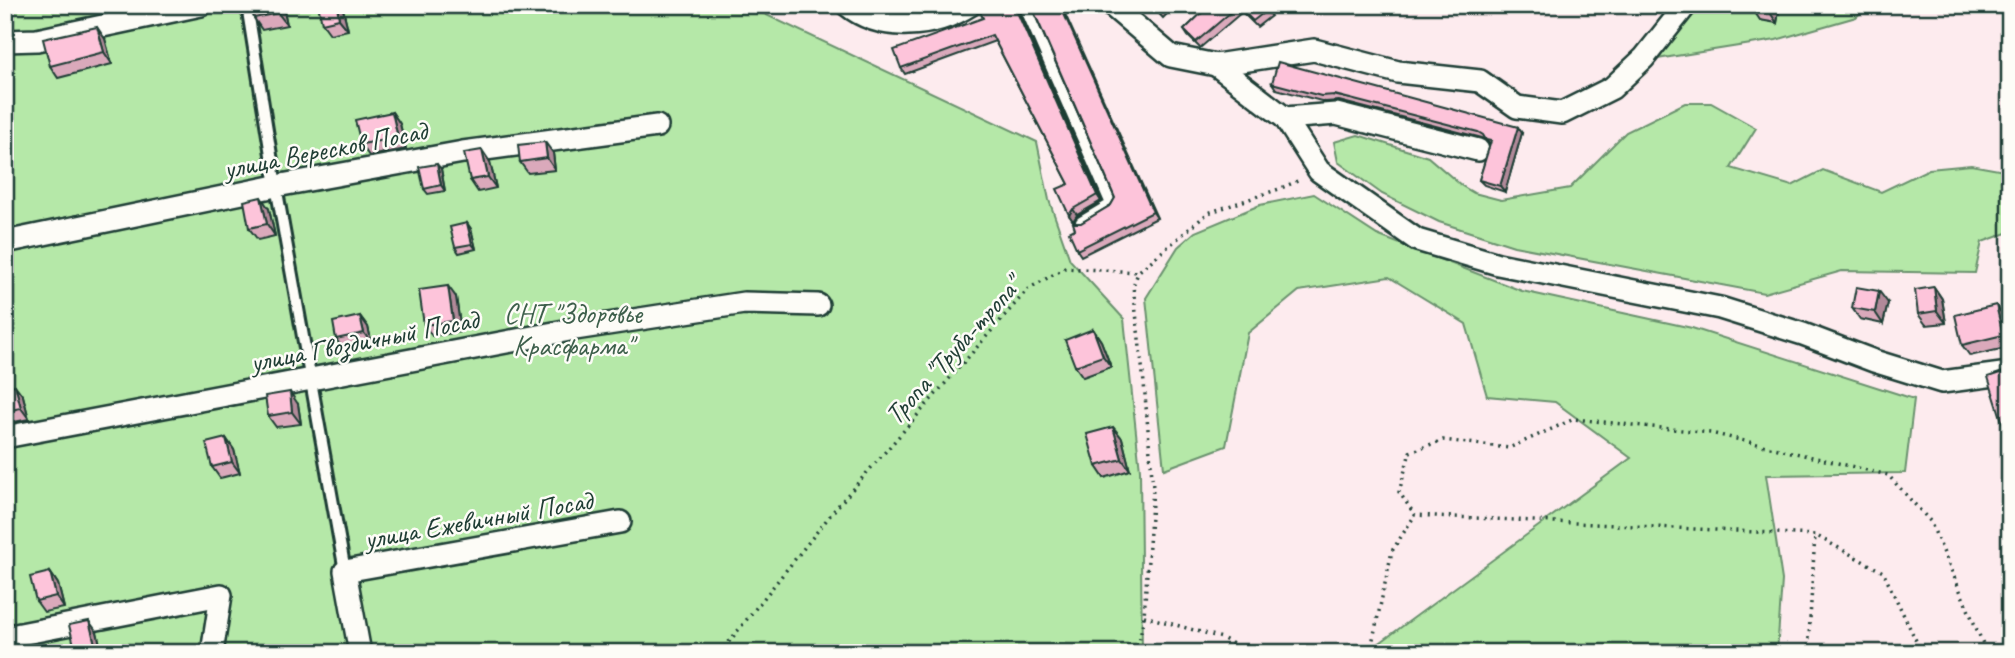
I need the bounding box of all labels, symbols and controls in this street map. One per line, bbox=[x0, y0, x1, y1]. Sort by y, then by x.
street label: улица Вересков Посад bbox=[219, 112, 433, 187]
street label: Тропа "Труба-тропа" bbox=[877, 265, 1031, 431]
park label: СНТ "Здоровье Красфарма" bbox=[504, 296, 644, 363]
street label: улица Гвоздичный Посад bbox=[245, 301, 484, 381]
street label: улица Ежевичный Посад bbox=[360, 482, 598, 557]

